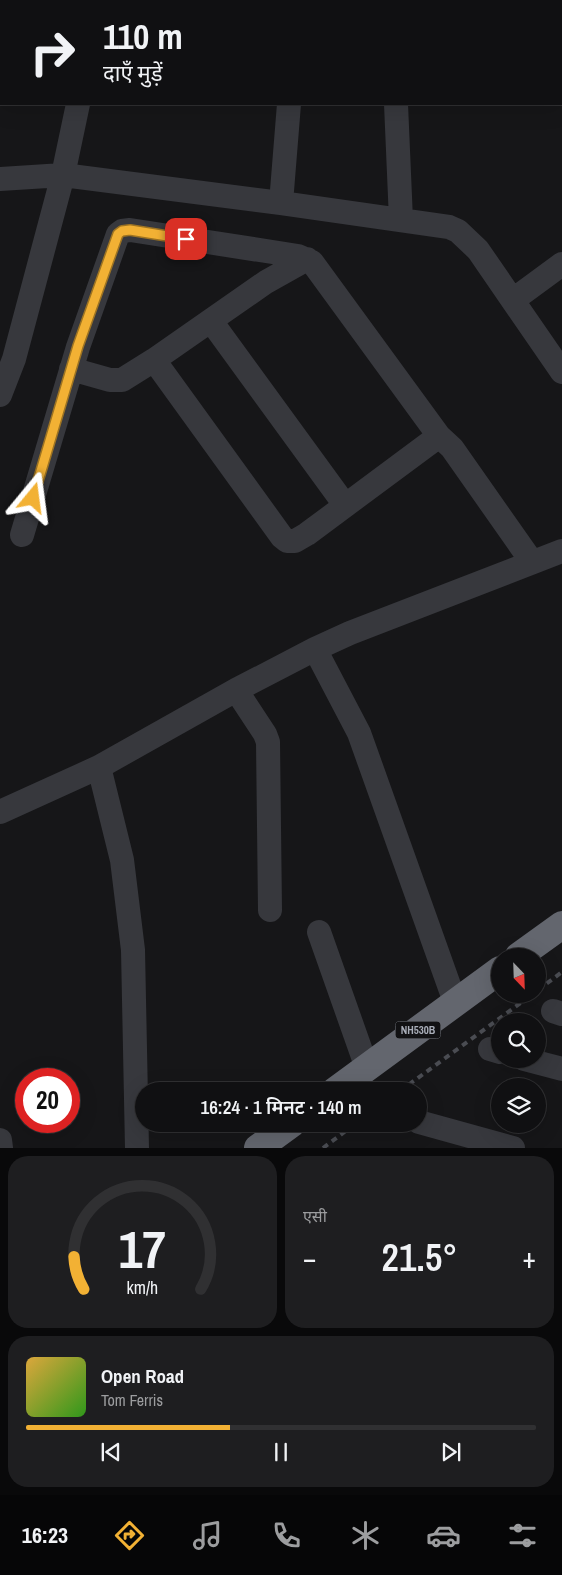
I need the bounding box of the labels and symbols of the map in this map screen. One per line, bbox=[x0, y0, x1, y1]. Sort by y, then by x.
pin bbox=[165, 218, 207, 260]
position arrow bbox=[6, 471, 58, 523]
north arrow bbox=[491, 948, 546, 1002]
road number: NH530B bbox=[396, 1022, 440, 1038]
speed limit sign: 20 bbox=[15, 1068, 80, 1133]

